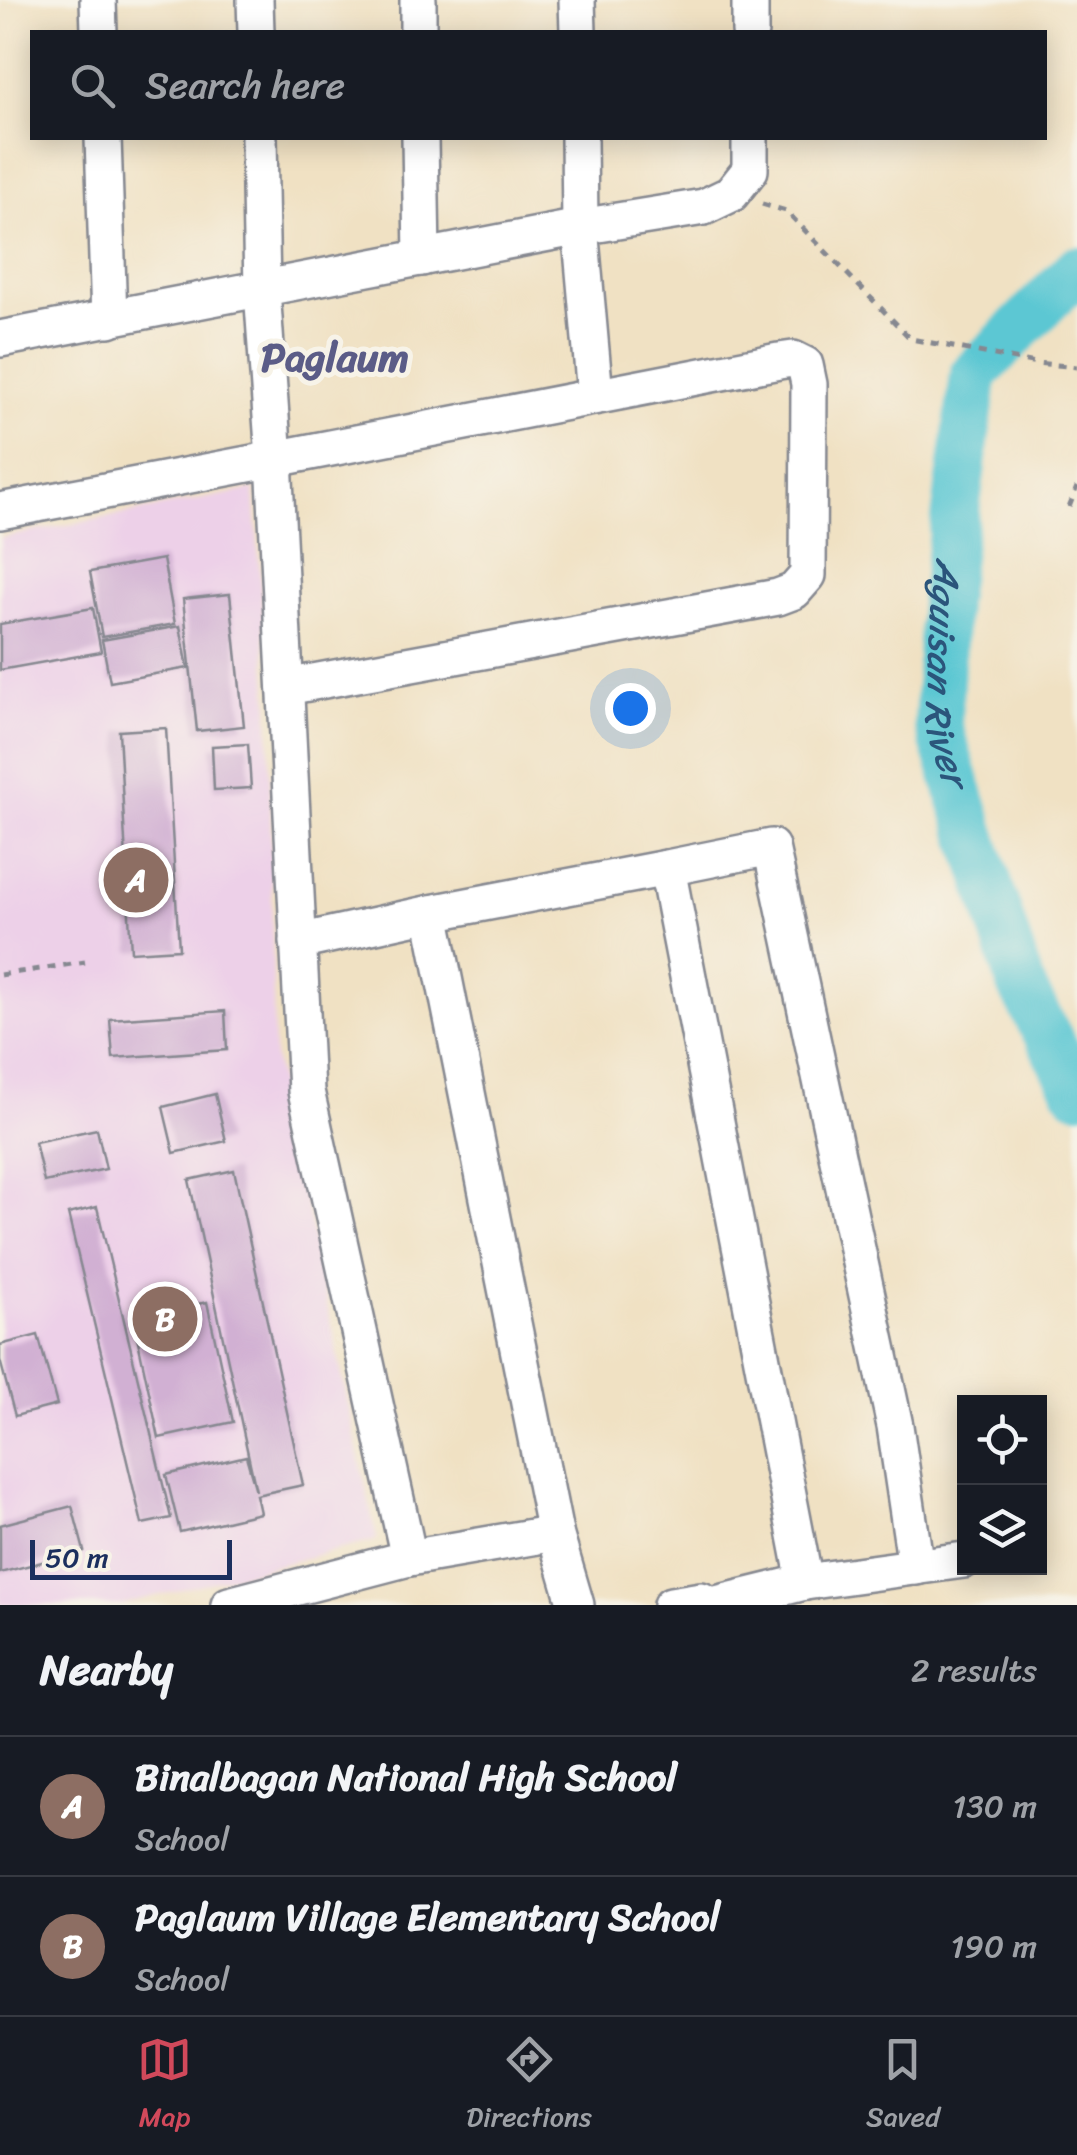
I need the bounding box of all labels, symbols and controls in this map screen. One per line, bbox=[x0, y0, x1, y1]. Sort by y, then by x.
search box bbox=[30, 30, 1047, 140]
text: Search here bbox=[145, 52, 345, 119]
icon: search bbox=[65, 58, 120, 113]
district label: Paglaum bbox=[261, 322, 409, 393]
water label: Aguisan River bbox=[904, 554, 991, 801]
your location bbox=[605, 683, 656, 734]
pin: A bbox=[104, 842, 168, 918]
pin: B bbox=[132, 1282, 198, 1356]
map controls bbox=[957, 1395, 1047, 1575]
button: locate bbox=[957, 1395, 1047, 1485]
button: layers bbox=[957, 1485, 1047, 1575]
text: 50 m bbox=[45, 1533, 109, 1582]
scale bar bbox=[30, 1535, 232, 1580]
text: Nearby bbox=[40, 1633, 173, 1707]
text: 2 results bbox=[911, 1642, 1037, 1699]
text: Binalbagan National High School bbox=[135, 1744, 677, 1811]
text: A bbox=[62, 1778, 83, 1835]
text: 130 m bbox=[953, 1778, 1037, 1835]
text: School bbox=[135, 1811, 229, 1868]
text: Paglaum Village Elementary School bbox=[135, 1884, 720, 1951]
text: B bbox=[62, 1918, 83, 1975]
text: 190 m bbox=[951, 1918, 1037, 1975]
text: School bbox=[135, 1951, 229, 2008]
tab: Map bbox=[137, 2032, 192, 2141]
tab: Directions bbox=[466, 2032, 592, 2141]
tab: Saved bbox=[866, 2032, 940, 2141]

